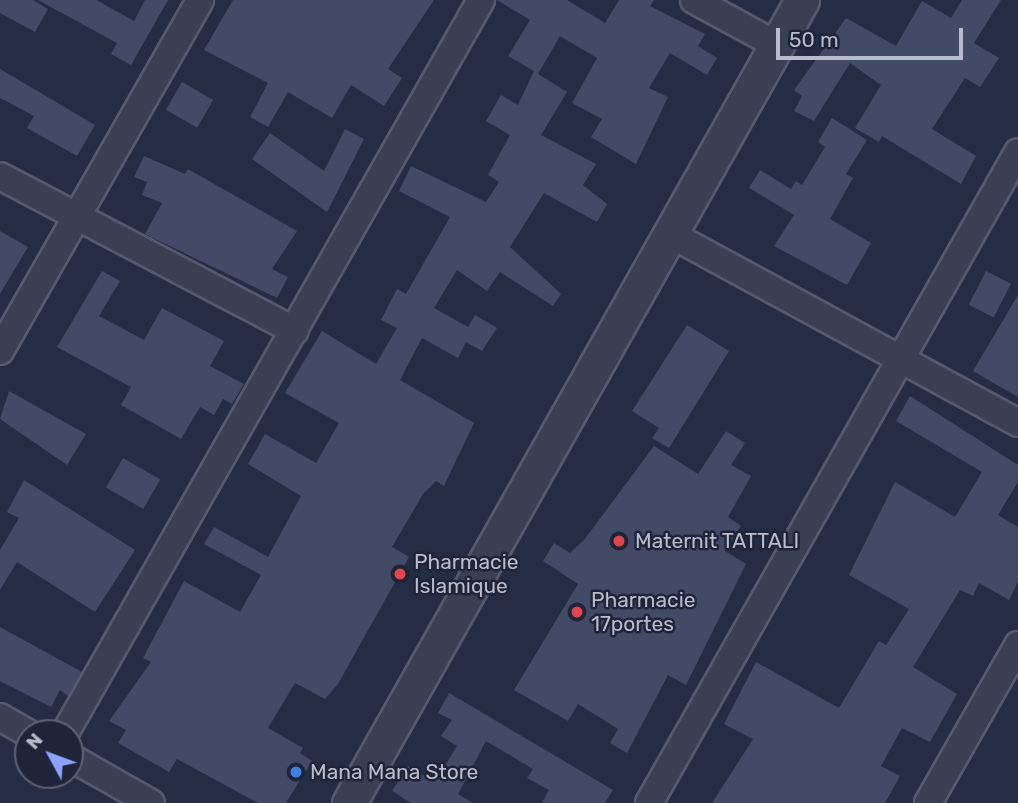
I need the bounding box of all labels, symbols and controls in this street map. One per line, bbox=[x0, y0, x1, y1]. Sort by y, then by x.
scale bar bbox=[780, 14, 967, 58]
text: 50 m bbox=[789, 27, 839, 52]
place label: Maternit TATTALI bbox=[635, 528, 800, 554]
marker: Maternit TATTALI bbox=[609, 531, 629, 551]
place label: Pharmacie Islamique bbox=[414, 549, 519, 599]
marker: Pharmacie Islamique bbox=[392, 566, 408, 582]
place label: Pharmacie 17portes bbox=[591, 587, 696, 637]
marker: Pharmacie 17portes bbox=[569, 604, 585, 620]
north arrow bbox=[14, 719, 84, 789]
text: N bbox=[21, 729, 47, 754]
place label: Mana Mana Store bbox=[310, 759, 478, 785]
marker: Mana Mana Store bbox=[288, 764, 304, 780]

